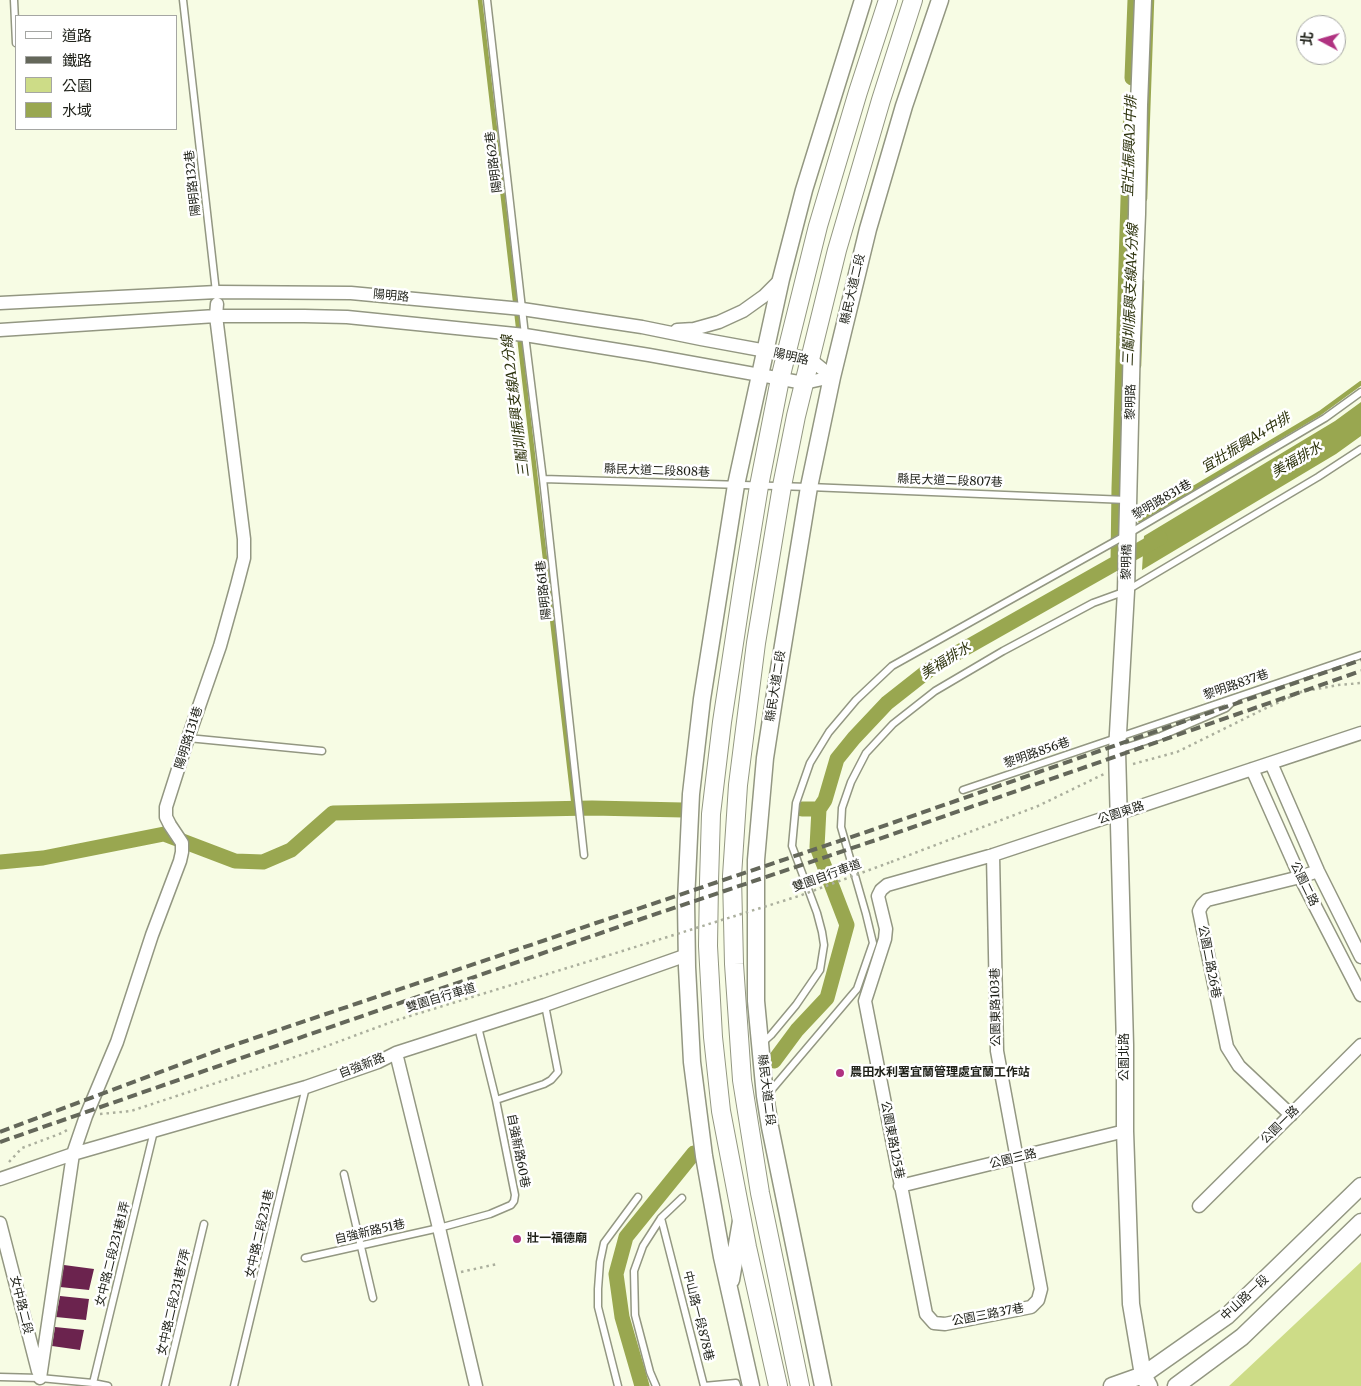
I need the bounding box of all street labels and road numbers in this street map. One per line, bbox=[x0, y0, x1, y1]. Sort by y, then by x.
street label: 陽明路62巷 bbox=[483, 130, 505, 194]
street label: 陽明路132巷 bbox=[182, 149, 204, 217]
street label: 縣民大道二段 bbox=[838, 252, 868, 326]
street label: 陽明路 bbox=[372, 287, 410, 305]
street label: 陽明路 bbox=[772, 346, 810, 368]
street label: 黎明路 bbox=[1123, 384, 1139, 420]
street label: 縣民大道二段808巷 bbox=[604, 462, 710, 480]
street label: 縣民大道二段807巷 bbox=[897, 472, 1003, 490]
street label: 黎明路831巷 bbox=[1130, 477, 1194, 523]
street label: 黎明橋 bbox=[1119, 544, 1135, 580]
street label: 陽明路61巷 bbox=[534, 559, 554, 621]
street label: 縣民大道二段 bbox=[763, 649, 789, 723]
street label: 黎明路837巷 bbox=[1202, 667, 1270, 703]
street label: 陽明路131巷 bbox=[172, 705, 206, 771]
street label: 黎明路856巷 bbox=[1002, 735, 1072, 771]
street label: 公園東路 bbox=[1096, 799, 1146, 827]
street label: 雙園自行車道 bbox=[791, 857, 863, 895]
street label: 公園二路 bbox=[1287, 859, 1321, 909]
street label: 公園二路26巷 bbox=[1195, 924, 1223, 1000]
street label: 公園東路103巷 bbox=[988, 967, 1004, 1047]
street label: 雙園自行車道 bbox=[404, 981, 478, 1015]
street label: 公園北路 bbox=[1118, 1033, 1132, 1081]
street label: 自強新路 bbox=[337, 1051, 387, 1081]
street label: 縣民大道二段 bbox=[754, 1053, 778, 1127]
street label: 公園東路125巷 bbox=[877, 1100, 907, 1180]
street label: 公園一路 bbox=[1258, 1103, 1302, 1147]
street label: 自強新路60巷 bbox=[504, 1113, 532, 1189]
street label: 公園三路 bbox=[988, 1146, 1038, 1172]
street label: 女中路二段231巷 bbox=[243, 1188, 277, 1280]
street label: 女中路二段231巷1弄 bbox=[93, 1200, 133, 1308]
street label: 自強新路51巷 bbox=[333, 1217, 407, 1247]
street label: 女中路二段231巷7弄 bbox=[155, 1247, 193, 1357]
street label: 中山路一段878巷 bbox=[680, 1269, 716, 1363]
street label: 中山路一段 bbox=[1218, 1272, 1272, 1324]
street label: 女中路二段 bbox=[7, 1274, 35, 1336]
street label: 公園三路37巷 bbox=[951, 1301, 1025, 1329]

